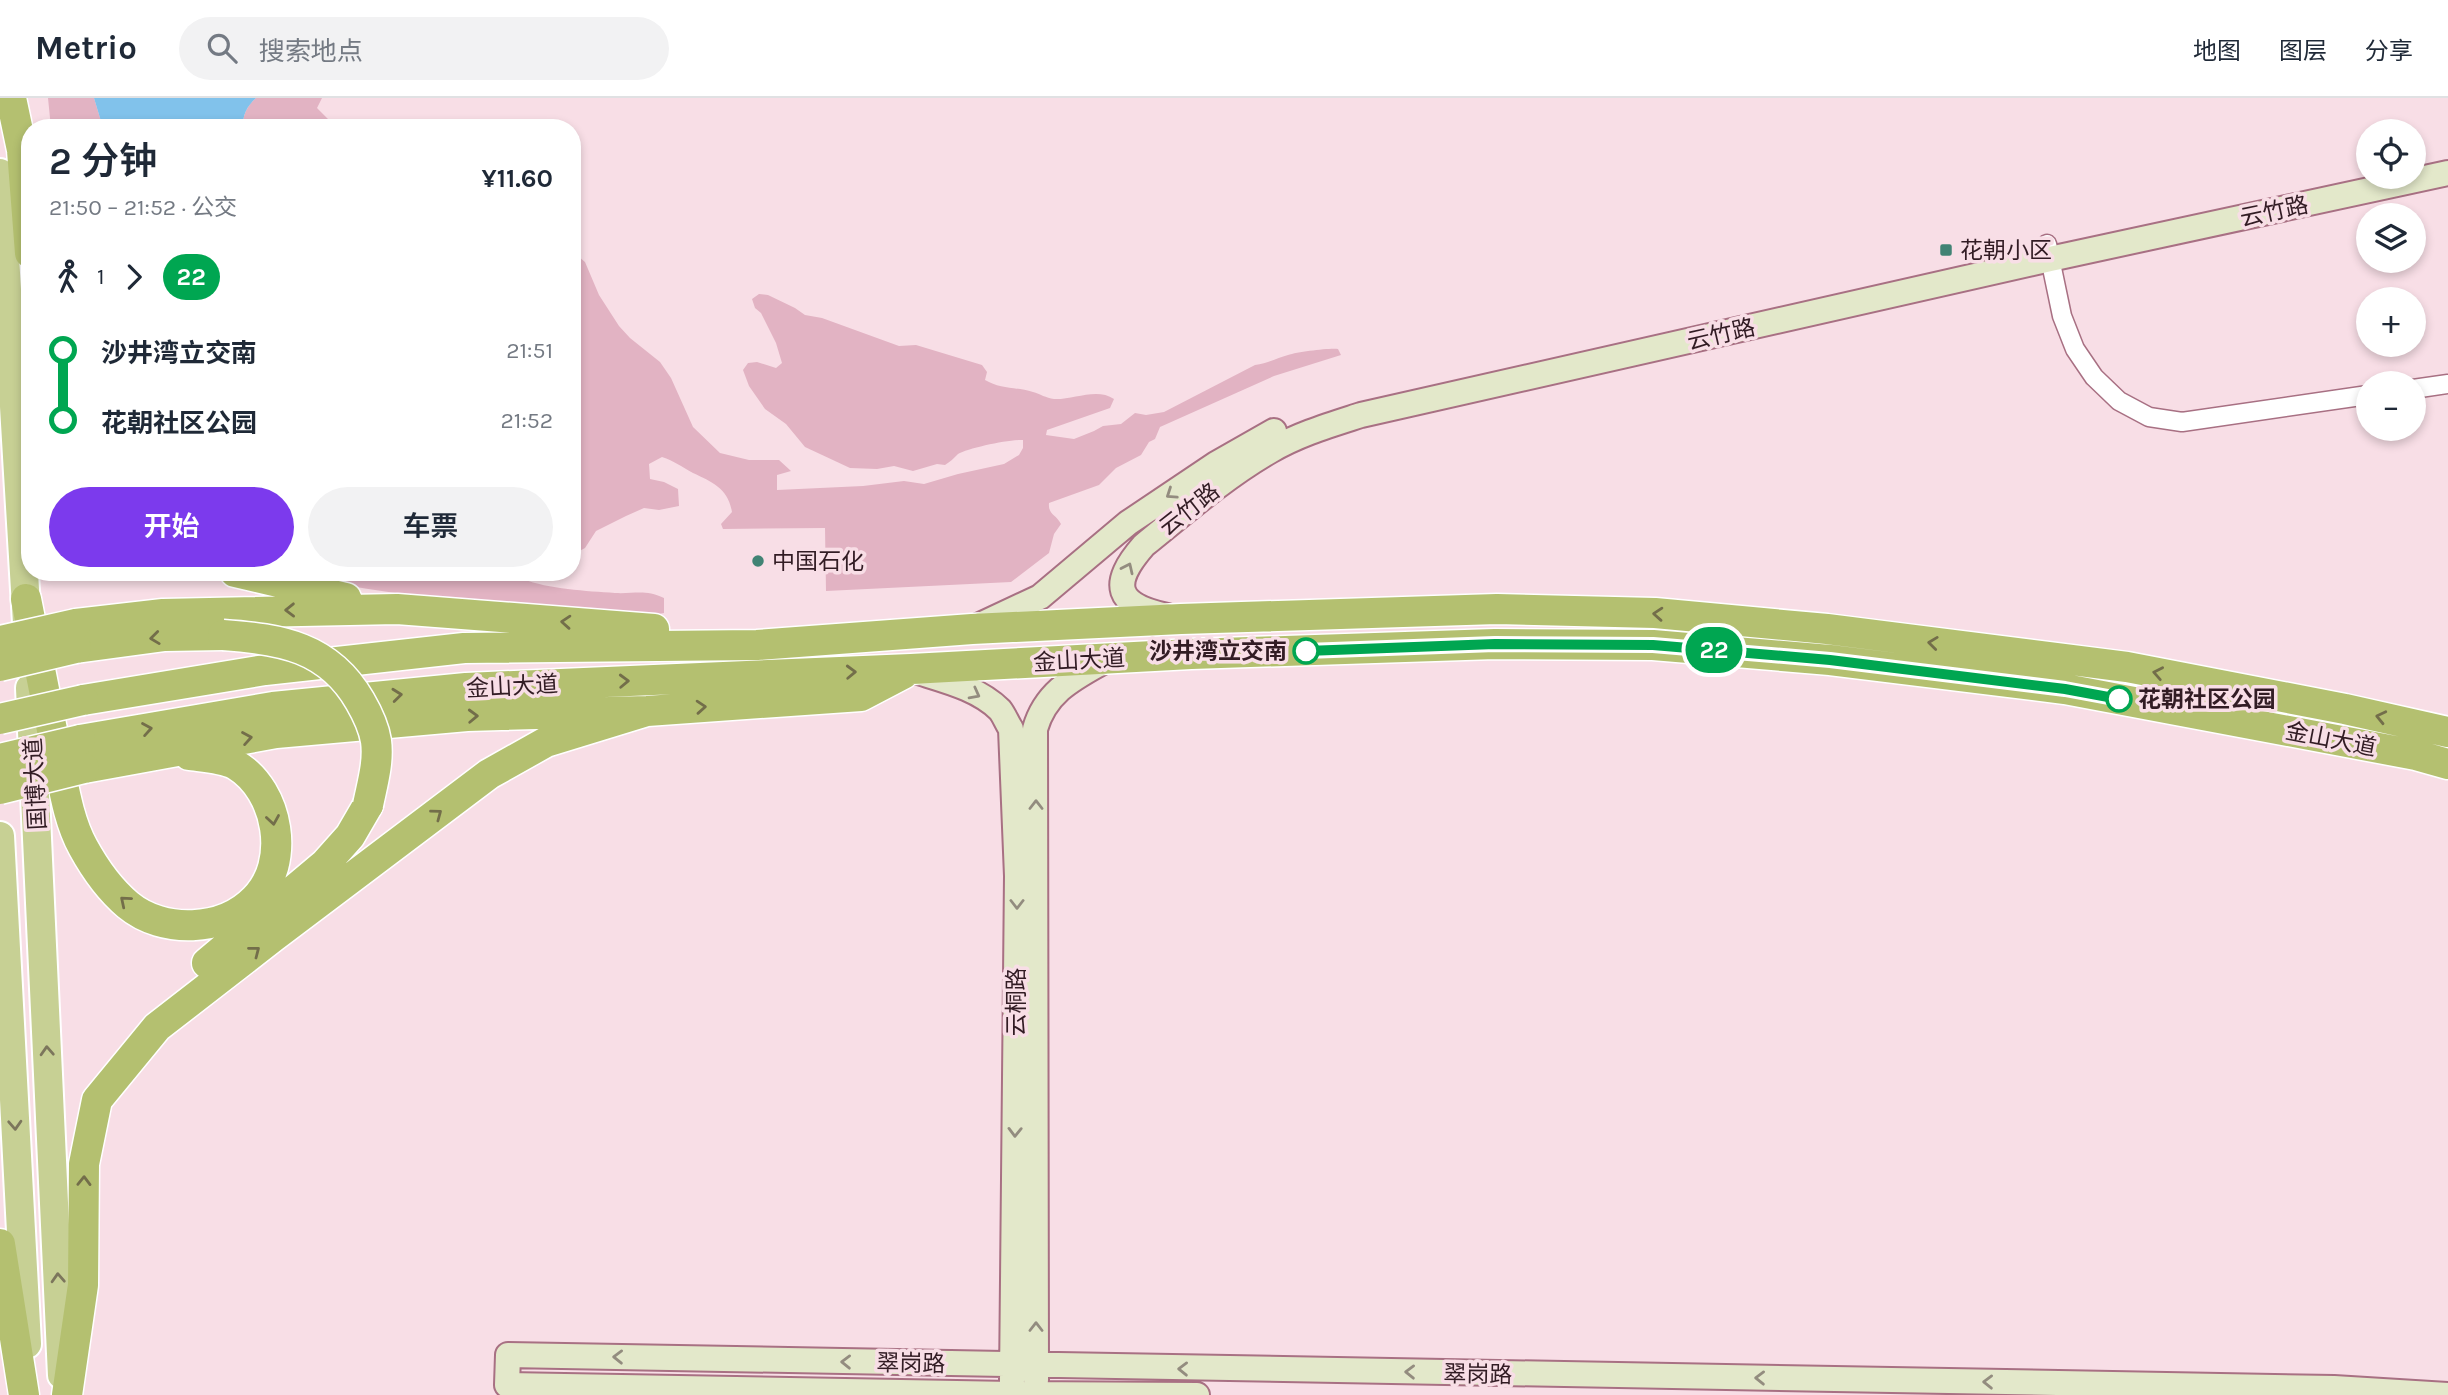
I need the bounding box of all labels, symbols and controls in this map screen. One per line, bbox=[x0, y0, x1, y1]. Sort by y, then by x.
search box bbox=[179, 17, 669, 80]
text: Metrio bbox=[35, 29, 137, 67]
icon: search bbox=[203, 29, 241, 67]
text: 搜索地点 bbox=[259, 36, 363, 67]
text: 地图 bbox=[2193, 37, 2241, 65]
text: 图层 bbox=[2279, 37, 2327, 65]
text: 分享 bbox=[2365, 37, 2413, 65]
map controls bbox=[2356, 119, 2426, 441]
button: locate bbox=[2356, 119, 2426, 189]
text: 2 分钟 bbox=[49, 139, 157, 184]
text: ¥11.60 bbox=[481, 163, 553, 194]
street label: 云竹路 bbox=[2238, 191, 2311, 232]
text: 21:50 – 21:52 · 公交 bbox=[49, 194, 237, 221]
button: layers bbox=[2356, 203, 2426, 273]
place label: 花朝小区 bbox=[1960, 237, 2052, 264]
marker: 花朝小区 bbox=[1938, 242, 1954, 258]
icon: walk bbox=[49, 258, 87, 296]
icon: forward bbox=[115, 258, 153, 296]
text: 1 bbox=[97, 263, 105, 290]
text: 22 bbox=[177, 263, 206, 291]
button: + bbox=[2356, 287, 2426, 357]
street label: 云竹路 bbox=[1684, 314, 1758, 355]
text: 21:51 bbox=[506, 337, 553, 364]
text: 沙井湾立交南 bbox=[101, 338, 257, 369]
button: − bbox=[2356, 371, 2426, 441]
text: 21:52 bbox=[500, 407, 553, 434]
text: 花朝社区公园 bbox=[101, 408, 257, 439]
street label: 云竹路 bbox=[1154, 478, 1225, 541]
one-way arrow bbox=[1166, 485, 1179, 498]
button: 开始 bbox=[49, 487, 294, 567]
button: 车票 bbox=[308, 487, 553, 567]
place label: 中国石化 bbox=[772, 548, 864, 575]
marker: 中国石化 bbox=[750, 553, 766, 569]
one-way arrow bbox=[1120, 562, 1133, 575]
one-way arrow bbox=[284, 603, 295, 618]
one-way arrow bbox=[1652, 607, 1663, 622]
one-way arrow bbox=[560, 615, 571, 630]
line badge: 22 bbox=[1682, 627, 1746, 673]
one-way arrow bbox=[149, 630, 161, 645]
one-way arrow bbox=[1927, 635, 1939, 650]
text: 22 bbox=[1699, 636, 1729, 664]
place label: 沙井湾立交南 bbox=[1149, 638, 1287, 665]
marker: 沙井湾立交南 bbox=[1293, 638, 1319, 664]
street label: 金山大道 bbox=[1032, 645, 1126, 676]
one-way arrow bbox=[846, 664, 857, 679]
one-way arrow bbox=[2152, 666, 2164, 681]
street label: 金山大道 bbox=[465, 671, 559, 702]
one-way arrow bbox=[618, 674, 629, 689]
one-way arrow bbox=[967, 685, 980, 699]
marker: 花朝社区公园 bbox=[2106, 686, 2132, 712]
place label: 花朝社区公园 bbox=[2138, 686, 2276, 713]
one-way arrow bbox=[391, 688, 402, 703]
one-way arrow bbox=[695, 700, 706, 715]
one-way arrow bbox=[468, 708, 479, 723]
one-way arrow bbox=[2375, 711, 2387, 725]
street label: 金山大道 bbox=[2283, 717, 2379, 762]
one-way arrow bbox=[141, 722, 153, 737]
one-way arrow bbox=[241, 731, 253, 746]
street label: 国博大道 bbox=[20, 737, 51, 831]
one-way arrow bbox=[1028, 800, 1044, 810]
one-way arrow bbox=[429, 809, 442, 822]
one-way arrow bbox=[265, 815, 280, 826]
one-way arrow bbox=[121, 897, 134, 909]
one-way arrow bbox=[1009, 899, 1024, 910]
one-way arrow bbox=[247, 946, 260, 959]
street label: 云桐路 bbox=[1003, 968, 1030, 1037]
one-way arrow bbox=[40, 1045, 55, 1056]
one-way arrow bbox=[8, 1119, 23, 1130]
one-way arrow bbox=[1007, 1127, 1023, 1137]
one-way arrow bbox=[76, 1175, 92, 1186]
one-way arrow bbox=[50, 1272, 65, 1283]
one-way arrow bbox=[1028, 1321, 1044, 1332]
one-way arrow bbox=[612, 1349, 623, 1365]
street label: 翠岗路 bbox=[876, 1349, 946, 1378]
one-way arrow bbox=[840, 1354, 850, 1370]
street label: 翠岗路 bbox=[1443, 1360, 1513, 1389]
one-way arrow bbox=[1177, 1361, 1188, 1376]
one-way arrow bbox=[1404, 1365, 1415, 1380]
one-way arrow bbox=[1754, 1371, 1765, 1386]
one-way arrow bbox=[1982, 1374, 1992, 1390]

